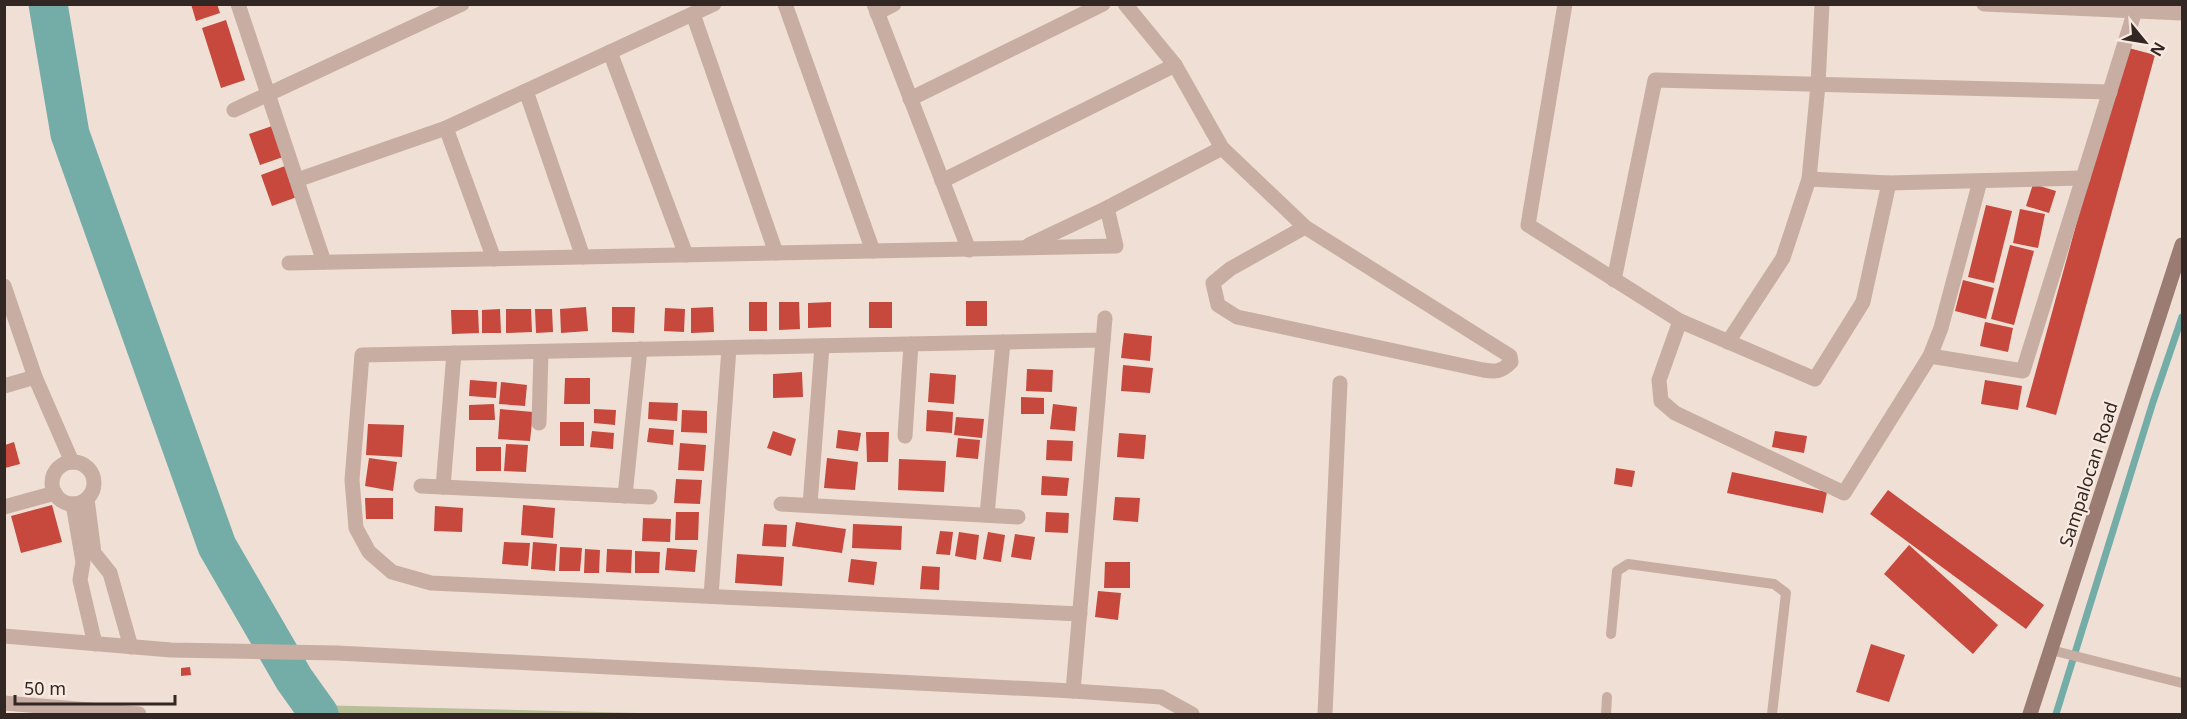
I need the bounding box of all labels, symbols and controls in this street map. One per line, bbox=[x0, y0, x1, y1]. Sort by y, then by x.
north arrow bbox=[2115, 12, 2175, 72]
text: N bbox=[2145, 38, 2171, 61]
street label: Sampalocan Road bbox=[2053, 398, 2123, 550]
scale bar bbox=[15, 668, 176, 706]
text: 50 m bbox=[24, 676, 66, 700]

